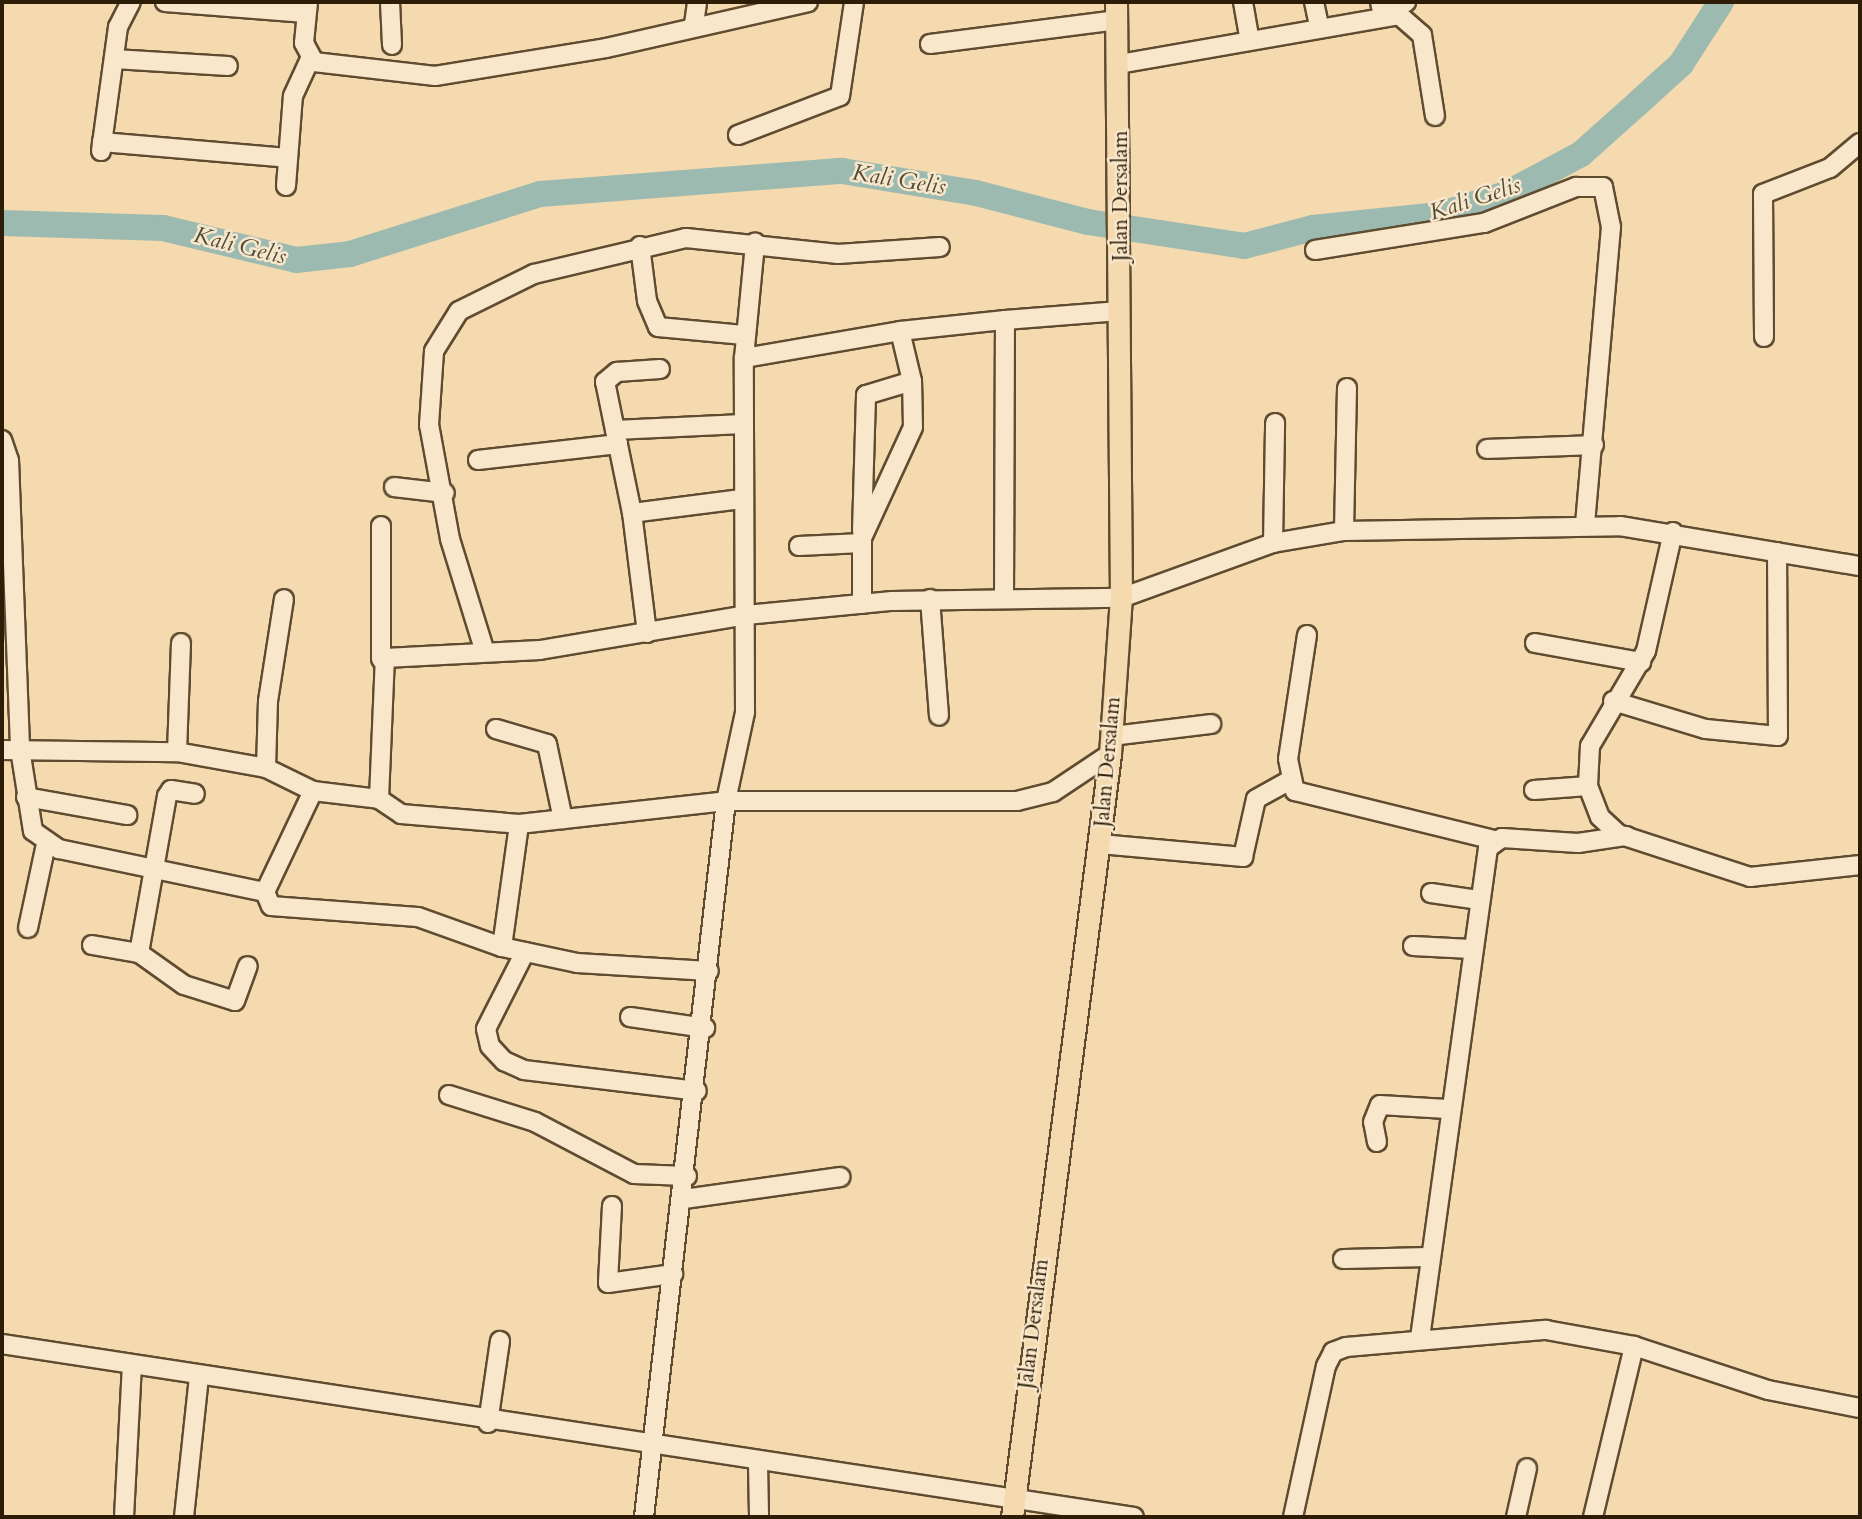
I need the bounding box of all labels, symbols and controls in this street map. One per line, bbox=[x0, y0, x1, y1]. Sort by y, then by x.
street label: Jalan Dersalam bbox=[1108, 131, 1134, 261]
water label: Kali Gelis bbox=[850, 159, 948, 201]
water label: Kali Gelis bbox=[1426, 171, 1524, 227]
water label: Kali Gelis bbox=[191, 221, 289, 271]
street label: Jalan Dersalam bbox=[1090, 696, 1126, 828]
street label: Jalan Dersalam bbox=[1014, 1258, 1054, 1390]

